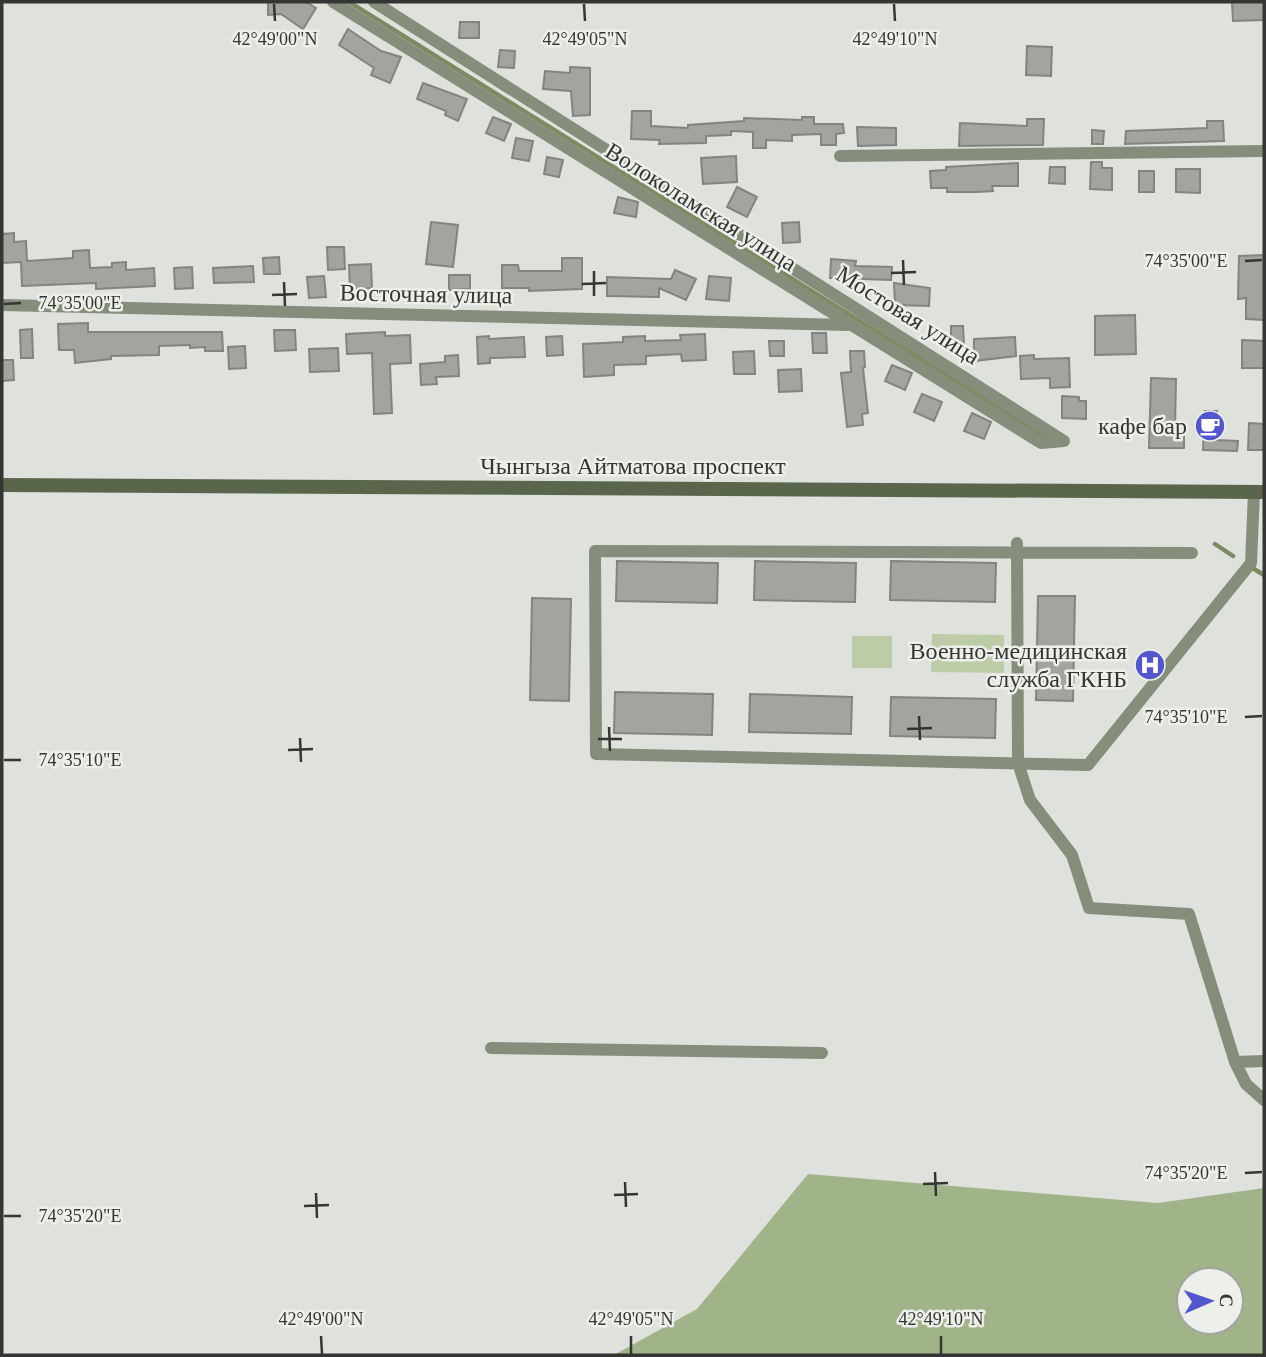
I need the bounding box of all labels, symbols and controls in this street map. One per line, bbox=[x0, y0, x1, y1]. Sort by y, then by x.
text: 42°49'00"N bbox=[233, 29, 317, 49]
text: 42°49'05"N bbox=[543, 29, 627, 49]
text: 42°49'10"N bbox=[853, 29, 937, 49]
street label: Волоколамская улица bbox=[601, 138, 802, 277]
text: 74°35'00"E bbox=[1145, 251, 1227, 271]
street label: Мостовая улица bbox=[832, 260, 985, 370]
street label: Восточная улица bbox=[339, 279, 513, 309]
text: 74°35'00"E bbox=[39, 293, 121, 313]
cafe icon: кафе бар bbox=[1193, 409, 1227, 443]
place label: кафе бар bbox=[1098, 413, 1187, 439]
street label: Чынгыза Айтматова проспект bbox=[480, 453, 786, 479]
place label: Военно-медицинская служба ГКНБ bbox=[910, 638, 1127, 692]
hospital icon: Военно-медицинская служба ГКНБ bbox=[1133, 648, 1167, 682]
text: 74°35'10"E bbox=[1145, 707, 1227, 727]
text: 74°35'10"E bbox=[39, 750, 121, 770]
text: 74°35'20"E bbox=[1145, 1163, 1227, 1183]
text: 74°35'20"E bbox=[39, 1206, 121, 1226]
north arrow bbox=[1175, 1266, 1245, 1336]
text: С bbox=[1216, 1293, 1237, 1308]
text: 42°49'00"N bbox=[279, 1309, 363, 1329]
text: 42°49'05"N bbox=[589, 1309, 673, 1329]
text: 42°49'10"N bbox=[899, 1309, 983, 1329]

